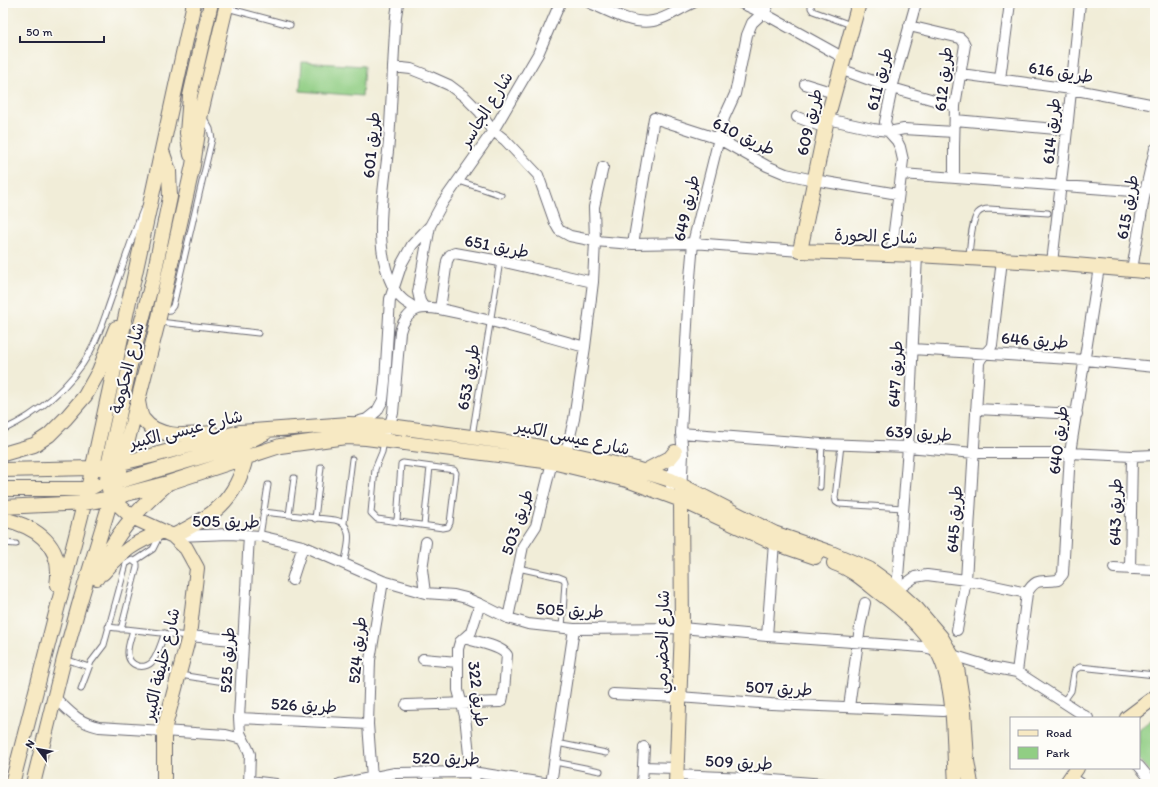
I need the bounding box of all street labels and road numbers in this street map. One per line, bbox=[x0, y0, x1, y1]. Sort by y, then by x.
street label: طريق 611 bbox=[862, 45, 896, 113]
street label: طريق 612 bbox=[930, 45, 956, 113]
street label: طريق 616 bbox=[1027, 57, 1095, 87]
street label: شارع الجاسر bbox=[454, 68, 519, 153]
street label: طريق 609 bbox=[792, 87, 826, 157]
street label: طريق 614 bbox=[1038, 97, 1064, 165]
street label: طريق 601 bbox=[358, 111, 384, 179]
street label: طريق 610 bbox=[710, 112, 778, 160]
street label: طريق 649 bbox=[669, 173, 703, 243]
street label: طريق 615 bbox=[1111, 173, 1143, 241]
street label: شارع الحورة bbox=[834, 225, 918, 249]
street label: طريق 651 bbox=[463, 230, 531, 262]
street label: شارع الحكومة bbox=[106, 320, 150, 416]
street label: طريق 646 bbox=[1001, 328, 1069, 352]
street label: طريق 647 bbox=[883, 340, 907, 408]
street label: طريق 653 bbox=[452, 342, 484, 412]
street label: طريق 640 bbox=[1044, 404, 1072, 476]
street label: شارع عيسى الكبير bbox=[125, 405, 245, 455]
street label: شارع عيسى الكبير bbox=[512, 415, 632, 461]
street label: طريق 639 bbox=[885, 421, 953, 445]
street label: طريق 643 bbox=[1104, 478, 1126, 546]
street label: طريق 645 bbox=[942, 485, 966, 553]
street label: طريق 503 bbox=[496, 487, 538, 557]
street label: طريق 505 bbox=[192, 510, 260, 532]
street label: شارع الحضرمي bbox=[651, 590, 678, 694]
street label: طريق 505 bbox=[536, 598, 604, 622]
street label: شارع خليفة الكبير bbox=[138, 606, 186, 724]
street label: طريق 524 bbox=[344, 615, 370, 685]
street label: طريق 525 bbox=[215, 626, 239, 694]
street label: طريق 322 bbox=[464, 660, 492, 728]
street label: طريق 507 bbox=[745, 676, 813, 700]
street label: طريق 526 bbox=[270, 693, 338, 717]
street label: طريق 520 bbox=[412, 747, 480, 769]
street label: طريق 509 bbox=[705, 750, 773, 774]

